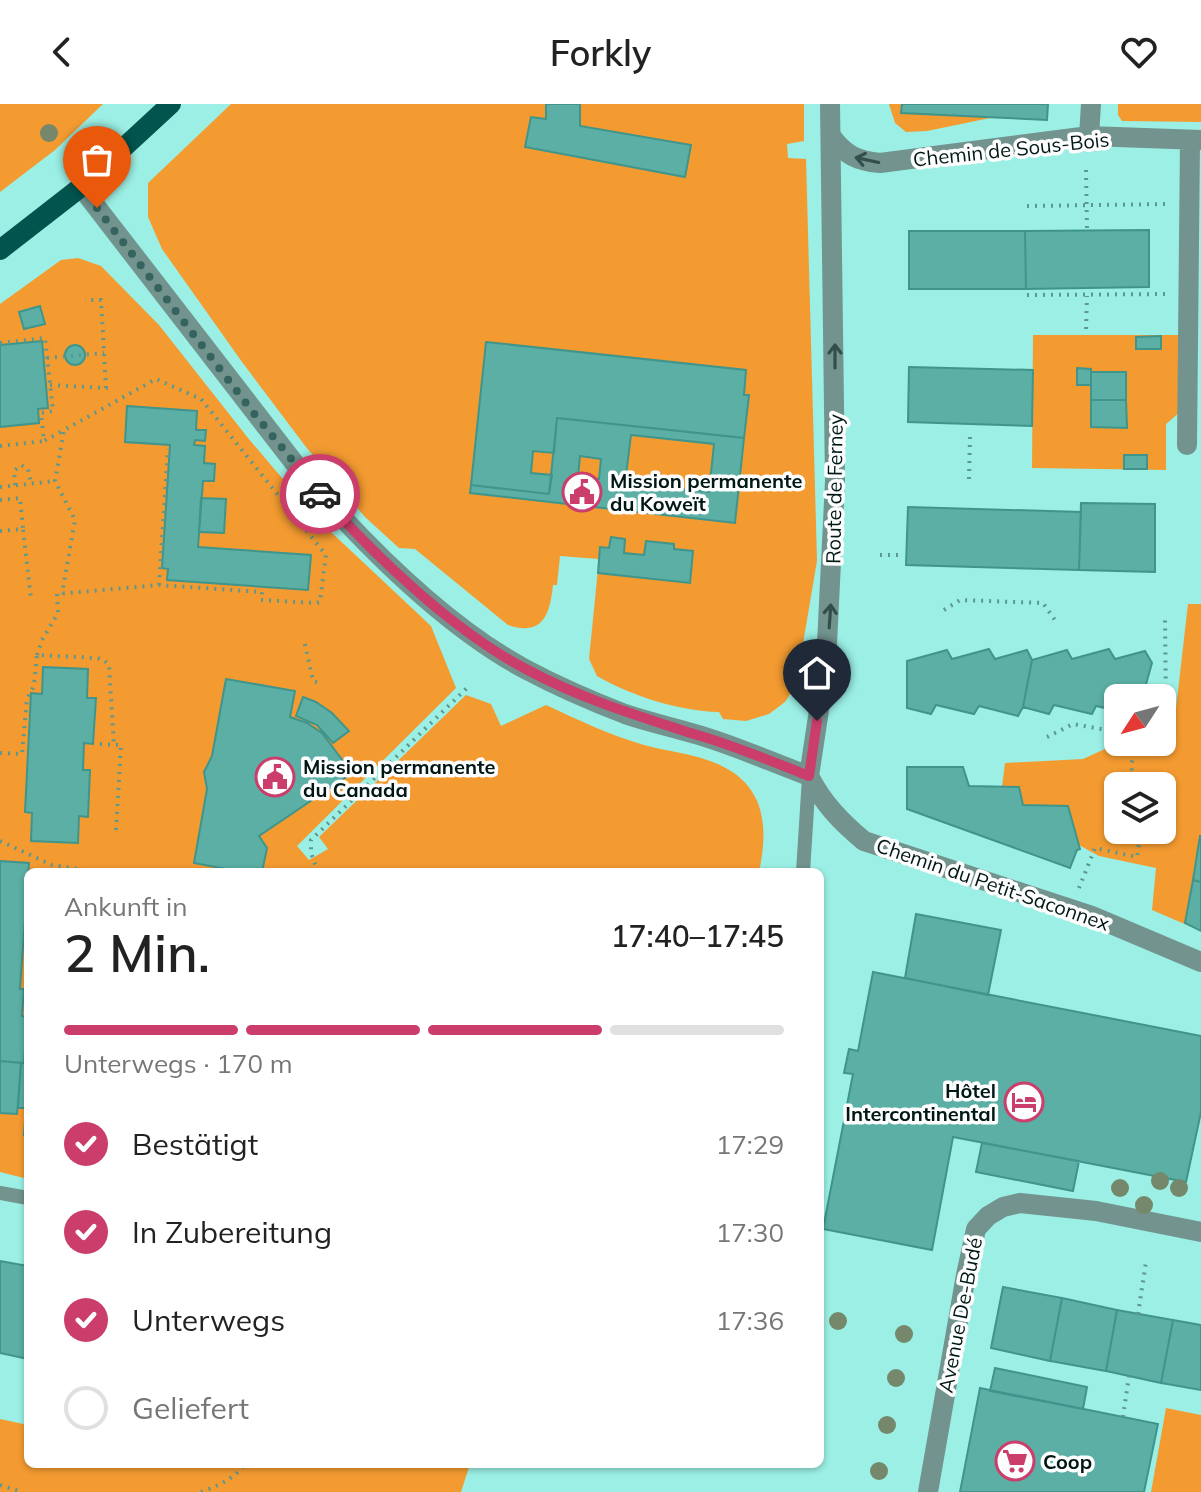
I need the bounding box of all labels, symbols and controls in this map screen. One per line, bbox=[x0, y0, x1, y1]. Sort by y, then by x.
icon: back bbox=[40, 30, 84, 74]
text: Forkly bbox=[550, 30, 651, 75]
icon: heart bbox=[1117, 30, 1161, 74]
pin bbox=[63, 126, 131, 208]
street label: Chemin de Sous-Bois bbox=[912, 126, 1110, 172]
icon: bag bbox=[75, 138, 119, 182]
one-way arrow bbox=[854, 152, 880, 167]
one-way arrow bbox=[827, 343, 843, 370]
street label: Route de Ferney bbox=[820, 414, 848, 564]
courier bbox=[280, 454, 360, 534]
place label: Mission permanente du Koweït bbox=[610, 468, 802, 516]
public building icon: Mission permanente du Koweït bbox=[561, 471, 603, 513]
icon: car bbox=[298, 472, 342, 516]
one-way arrow bbox=[823, 603, 838, 630]
pin bbox=[783, 639, 851, 721]
icon: home bbox=[795, 651, 839, 695]
north arrow bbox=[1104, 684, 1176, 756]
map controls bbox=[1104, 684, 1176, 844]
place label: Mission permanente du Canada bbox=[303, 754, 495, 802]
public building icon: Mission permanente du Canada bbox=[254, 756, 296, 798]
button: layers bbox=[1104, 772, 1176, 844]
street label: Chemin du Petit-Saconnex bbox=[873, 832, 1113, 936]
text: Ankunft in bbox=[64, 890, 187, 923]
text: 17:40–17:45 bbox=[611, 917, 784, 955]
text: 2 Min. bbox=[64, 920, 210, 985]
text: Unterwegs · 170 m bbox=[64, 1047, 293, 1080]
place label: Hôtel Intercontinental bbox=[845, 1078, 996, 1126]
hotel icon: Hôtel Intercontinental bbox=[1003, 1081, 1045, 1123]
icon: check bbox=[64, 1122, 108, 1166]
text: Bestätigt bbox=[132, 1125, 258, 1163]
text: 17:29 bbox=[716, 1128, 784, 1161]
icon: check bbox=[64, 1210, 108, 1254]
text: In Zubereitung bbox=[132, 1213, 332, 1251]
text: 17:30 bbox=[716, 1216, 784, 1249]
street label: Avenue De-Budé bbox=[933, 1235, 987, 1395]
icon: check bbox=[64, 1298, 108, 1342]
text: Unterwegs bbox=[132, 1301, 285, 1339]
text: 17:36 bbox=[716, 1304, 784, 1337]
text: Geliefert bbox=[132, 1389, 249, 1427]
supermarket icon: Coop bbox=[994, 1440, 1036, 1482]
place label: Coop bbox=[1043, 1449, 1092, 1474]

